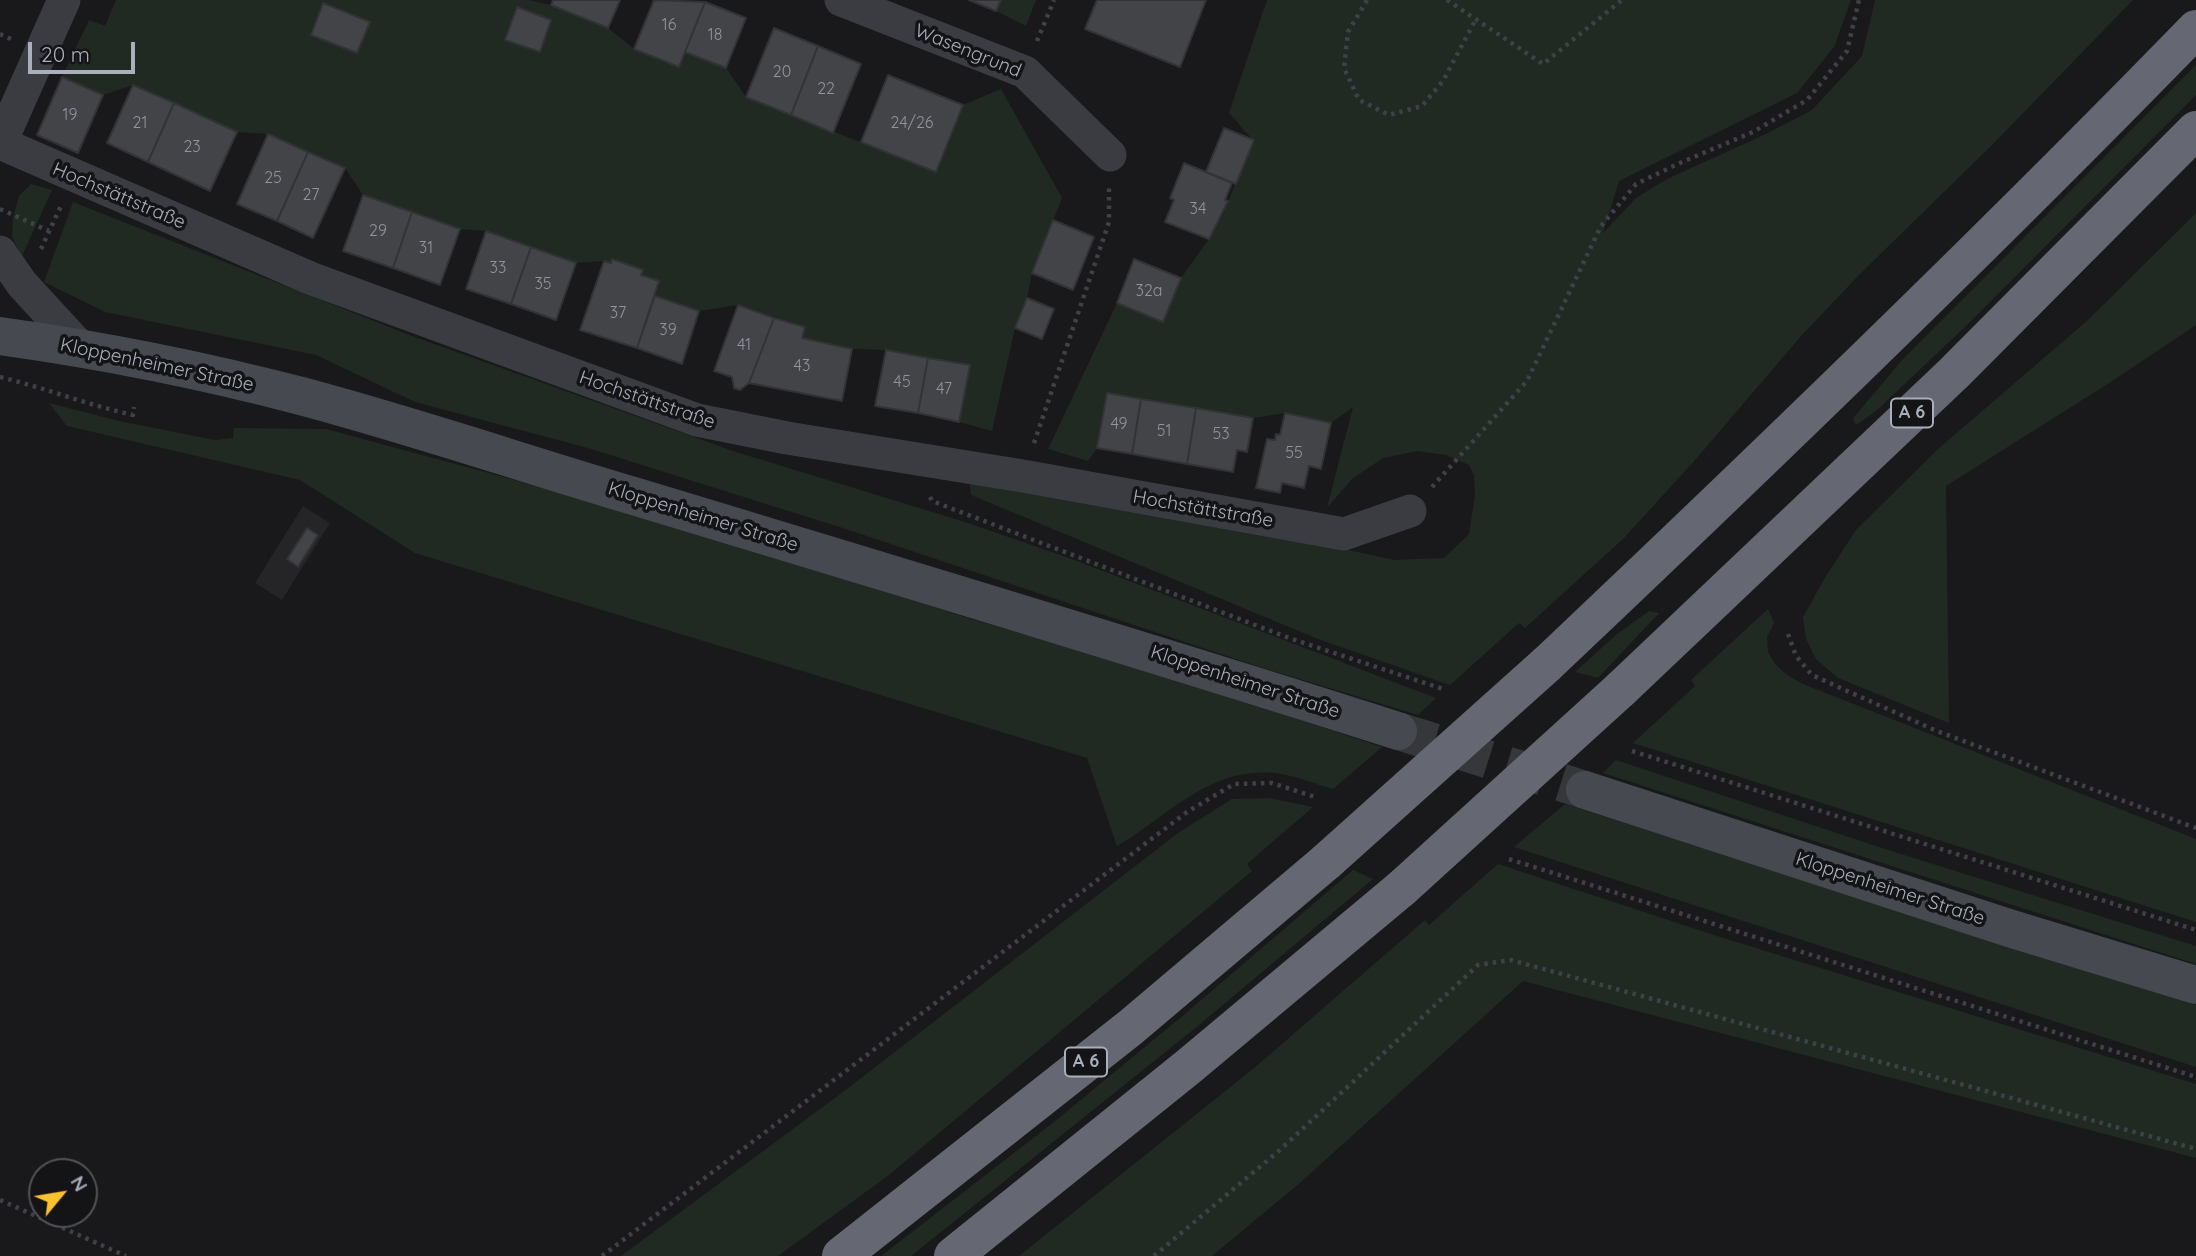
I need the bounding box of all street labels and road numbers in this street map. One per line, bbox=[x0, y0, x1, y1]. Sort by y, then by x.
street label: Wasengrund bbox=[911, 19, 1025, 83]
street label: Hochstättstraße bbox=[49, 158, 189, 234]
street label: Kloppenheimer Straße bbox=[58, 333, 256, 397]
street label: Hochstättstraße bbox=[576, 366, 718, 434]
road number: A 6 bbox=[1891, 398, 1933, 428]
street label: Kloppenheimer Straße bbox=[605, 477, 801, 557]
street label: Hochstättstraße bbox=[1131, 485, 1275, 533]
street label: Kloppenheimer Straße bbox=[1148, 641, 1342, 723]
street label: Kloppenheimer Straße bbox=[1793, 848, 1987, 930]
road number: A 6 bbox=[1065, 1048, 1107, 1077]

